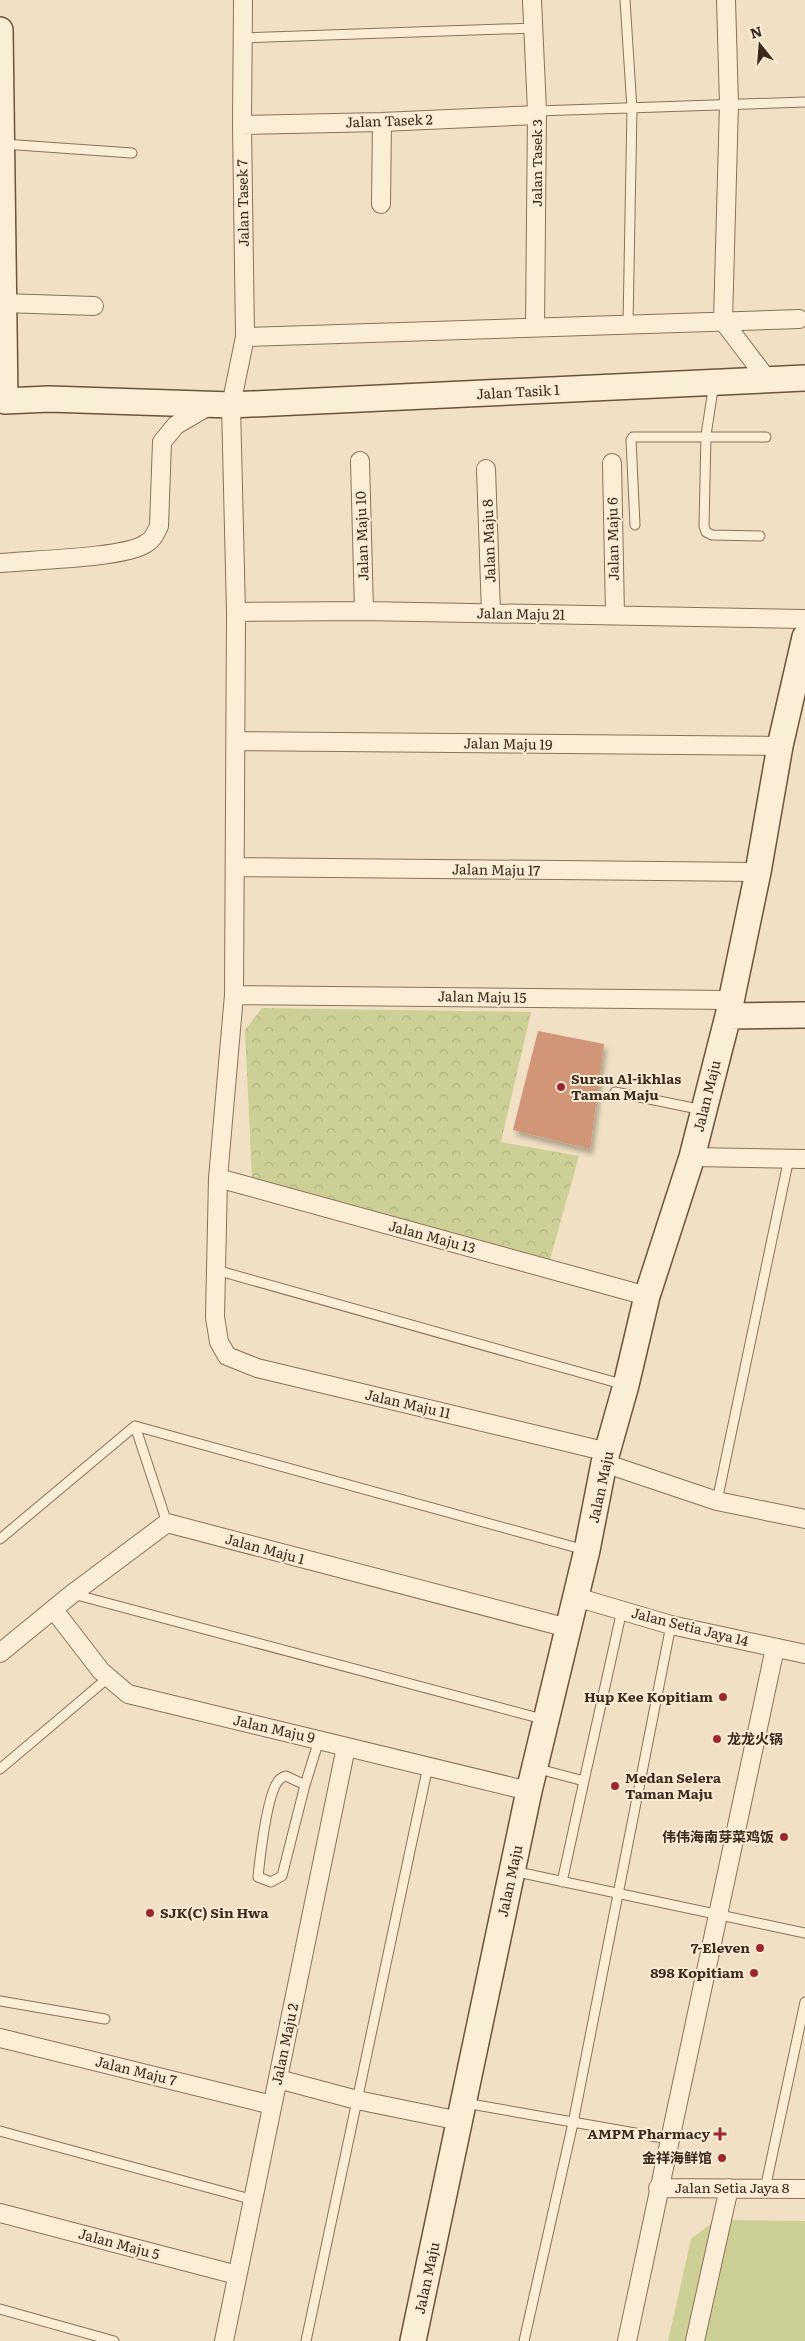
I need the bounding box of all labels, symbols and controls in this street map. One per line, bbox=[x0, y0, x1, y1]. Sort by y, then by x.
north arrow bbox=[735, 20, 785, 70]
text: N bbox=[747, 20, 765, 43]
street label: Jalan Tasek 2 bbox=[345, 108, 433, 132]
street label: Jalan Tasek 3 bbox=[526, 119, 546, 207]
street label: Jalan Tasek 7 bbox=[231, 159, 253, 247]
street label: Jalan Tasik 1 bbox=[476, 379, 561, 403]
street label: Jalan Maju 10 bbox=[349, 491, 373, 581]
street label: Jalan Maju 6 bbox=[601, 497, 623, 581]
street label: Jalan Maju 8 bbox=[477, 499, 499, 583]
street label: Jalan Maju 21 bbox=[476, 602, 566, 624]
street label: Jalan Maju 19 bbox=[463, 732, 553, 754]
street label: Jalan Maju 17 bbox=[452, 858, 540, 880]
street label: Jalan Maju 15 bbox=[437, 985, 527, 1007]
street label: Jalan Maju bbox=[687, 1058, 725, 1134]
place label: Surau Al-ikhlas Taman Maju bbox=[571, 1068, 681, 1104]
marker: Surau Al-ikhlas Taman Maju bbox=[555, 1081, 567, 1093]
street label: Jalan Maju 13 bbox=[387, 1215, 478, 1257]
street label: Jalan Maju 11 bbox=[363, 1383, 453, 1423]
street label: Jalan Maju bbox=[583, 1449, 617, 1525]
street label: Jalan Maju 1 bbox=[223, 1528, 308, 1568]
street label: Jalan Setia Jaya 14 bbox=[630, 1602, 751, 1650]
place label: Hup Kee Kopitiam bbox=[584, 1686, 713, 1706]
marker: Hup Kee Kopitiam bbox=[717, 1691, 729, 1703]
street label: Jalan Maju 9 bbox=[231, 1709, 317, 1747]
place label: 龙龙火锅 bbox=[727, 1728, 783, 1748]
marker: 龙龙火锅 bbox=[711, 1733, 723, 1745]
place label: Medan Selera Taman Maju bbox=[625, 1767, 722, 1803]
marker: Medan Selera Taman Maju bbox=[609, 1780, 621, 1792]
place label: 伟伟海南芽菜鸡饭 bbox=[662, 1826, 774, 1846]
marker: 伟伟海南芽菜鸡饭 bbox=[778, 1831, 790, 1843]
street label: Jalan Maju bbox=[492, 1843, 526, 1919]
place label: SJK(C) Sin Hwa bbox=[160, 1902, 270, 1922]
marker: SJK(C) Sin Hwa bbox=[144, 1907, 156, 1919]
place label: 7-Eleven bbox=[691, 1937, 750, 1957]
marker: 7-Eleven bbox=[754, 1942, 766, 1954]
place label: 898 Kopitiam bbox=[650, 1962, 744, 1982]
marker: 898 Kopitiam bbox=[748, 1967, 760, 1979]
street label: Jalan Maju 2 bbox=[266, 2001, 302, 2086]
street label: Jalan Maju 7 bbox=[94, 2050, 179, 2090]
place label: AMPM Pharmacy bbox=[587, 2123, 710, 2143]
marker: AMPM Pharmacy bbox=[714, 2128, 726, 2140]
place label: 金祥海鲜馆 bbox=[642, 2147, 712, 2167]
marker: 金祥海鲜馆 bbox=[716, 2152, 728, 2164]
street label: Jalan Setia Jaya 8 bbox=[675, 2177, 790, 2197]
street label: Jalan Maju 5 bbox=[77, 2223, 162, 2263]
street label: Jalan Maju bbox=[409, 2240, 443, 2316]

